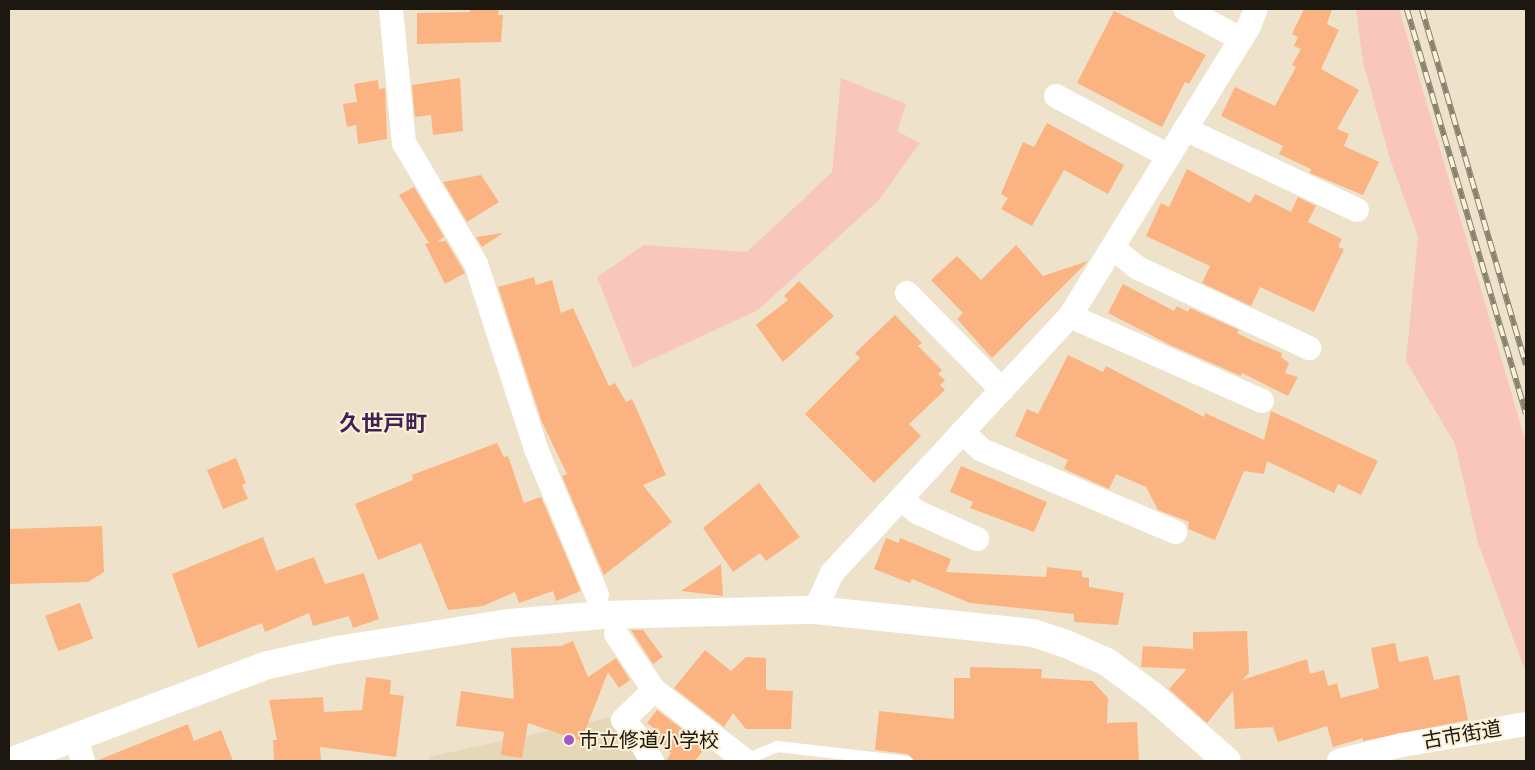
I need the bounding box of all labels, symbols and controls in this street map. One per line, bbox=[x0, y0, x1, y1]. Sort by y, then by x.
district label: 久世戸町 bbox=[339, 411, 427, 437]
street label: 古市街道 bbox=[1421, 716, 1503, 754]
place label: 市立修道小学校 bbox=[579, 728, 719, 752]
marker: 市立修道小学校 bbox=[563, 734, 575, 746]

